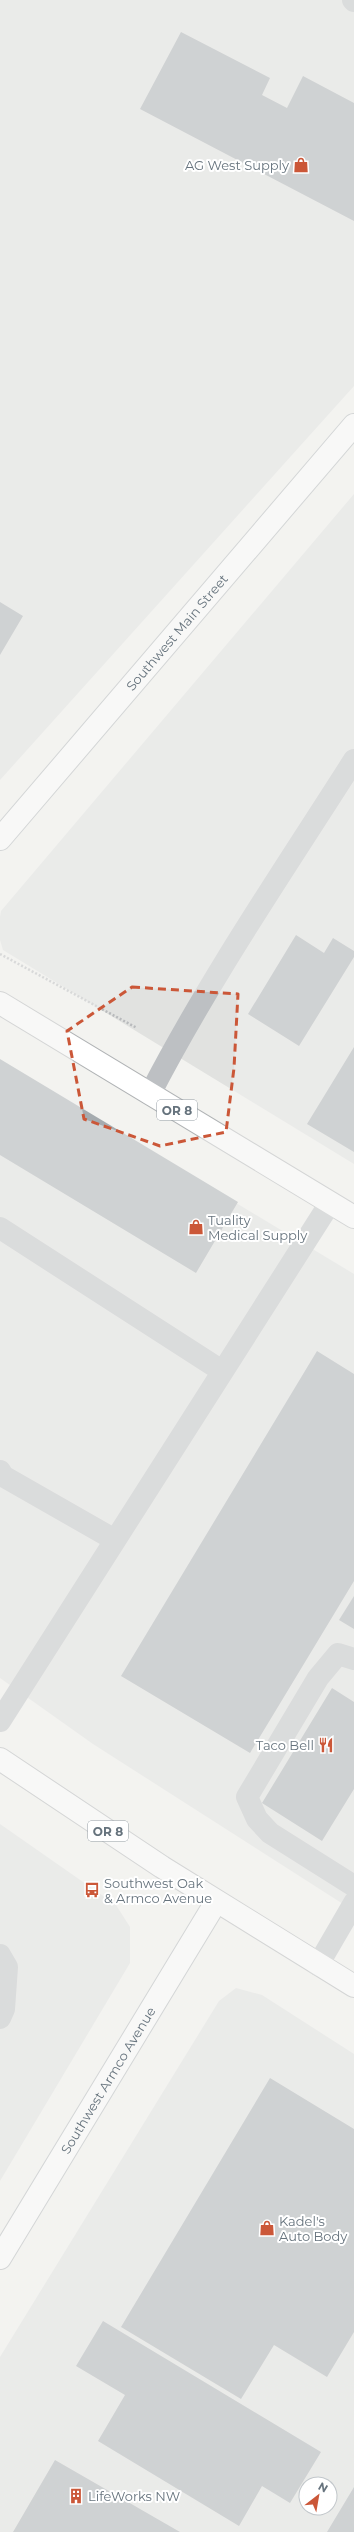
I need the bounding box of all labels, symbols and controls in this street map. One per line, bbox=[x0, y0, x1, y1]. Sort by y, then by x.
shop icon: AG West Supply bbox=[292, 156, 310, 174]
place label: AG West Supply bbox=[185, 157, 290, 173]
street label: Southwest Main Street bbox=[123, 571, 231, 694]
road number: OR 8 bbox=[157, 1100, 197, 1120]
place label: Tuality Medical Supply bbox=[208, 1212, 308, 1243]
shop icon: Tuality Medical Supply bbox=[187, 1218, 205, 1236]
restaurant icon: Taco Bell bbox=[317, 1736, 335, 1754]
place label: Taco Bell bbox=[256, 1737, 314, 1753]
road number: OR 8 bbox=[88, 1821, 128, 1841]
place label: Southwest Oak & Armco Avenue bbox=[104, 1875, 212, 1906]
bus stop icon: Southwest Oak & Armco Avenue bbox=[83, 1881, 101, 1899]
street label: Southwest Armco Avenue bbox=[57, 2004, 159, 2157]
place label: Kadel's Auto Body bbox=[279, 2213, 348, 2244]
shop icon: Kadel's Auto Body bbox=[258, 2219, 276, 2237]
north arrow bbox=[298, 2476, 338, 2516]
text: N bbox=[316, 2479, 331, 2496]
building icon: LifeWorks NW bbox=[67, 2487, 85, 2505]
place label: LifeWorks NW bbox=[88, 2488, 180, 2504]

